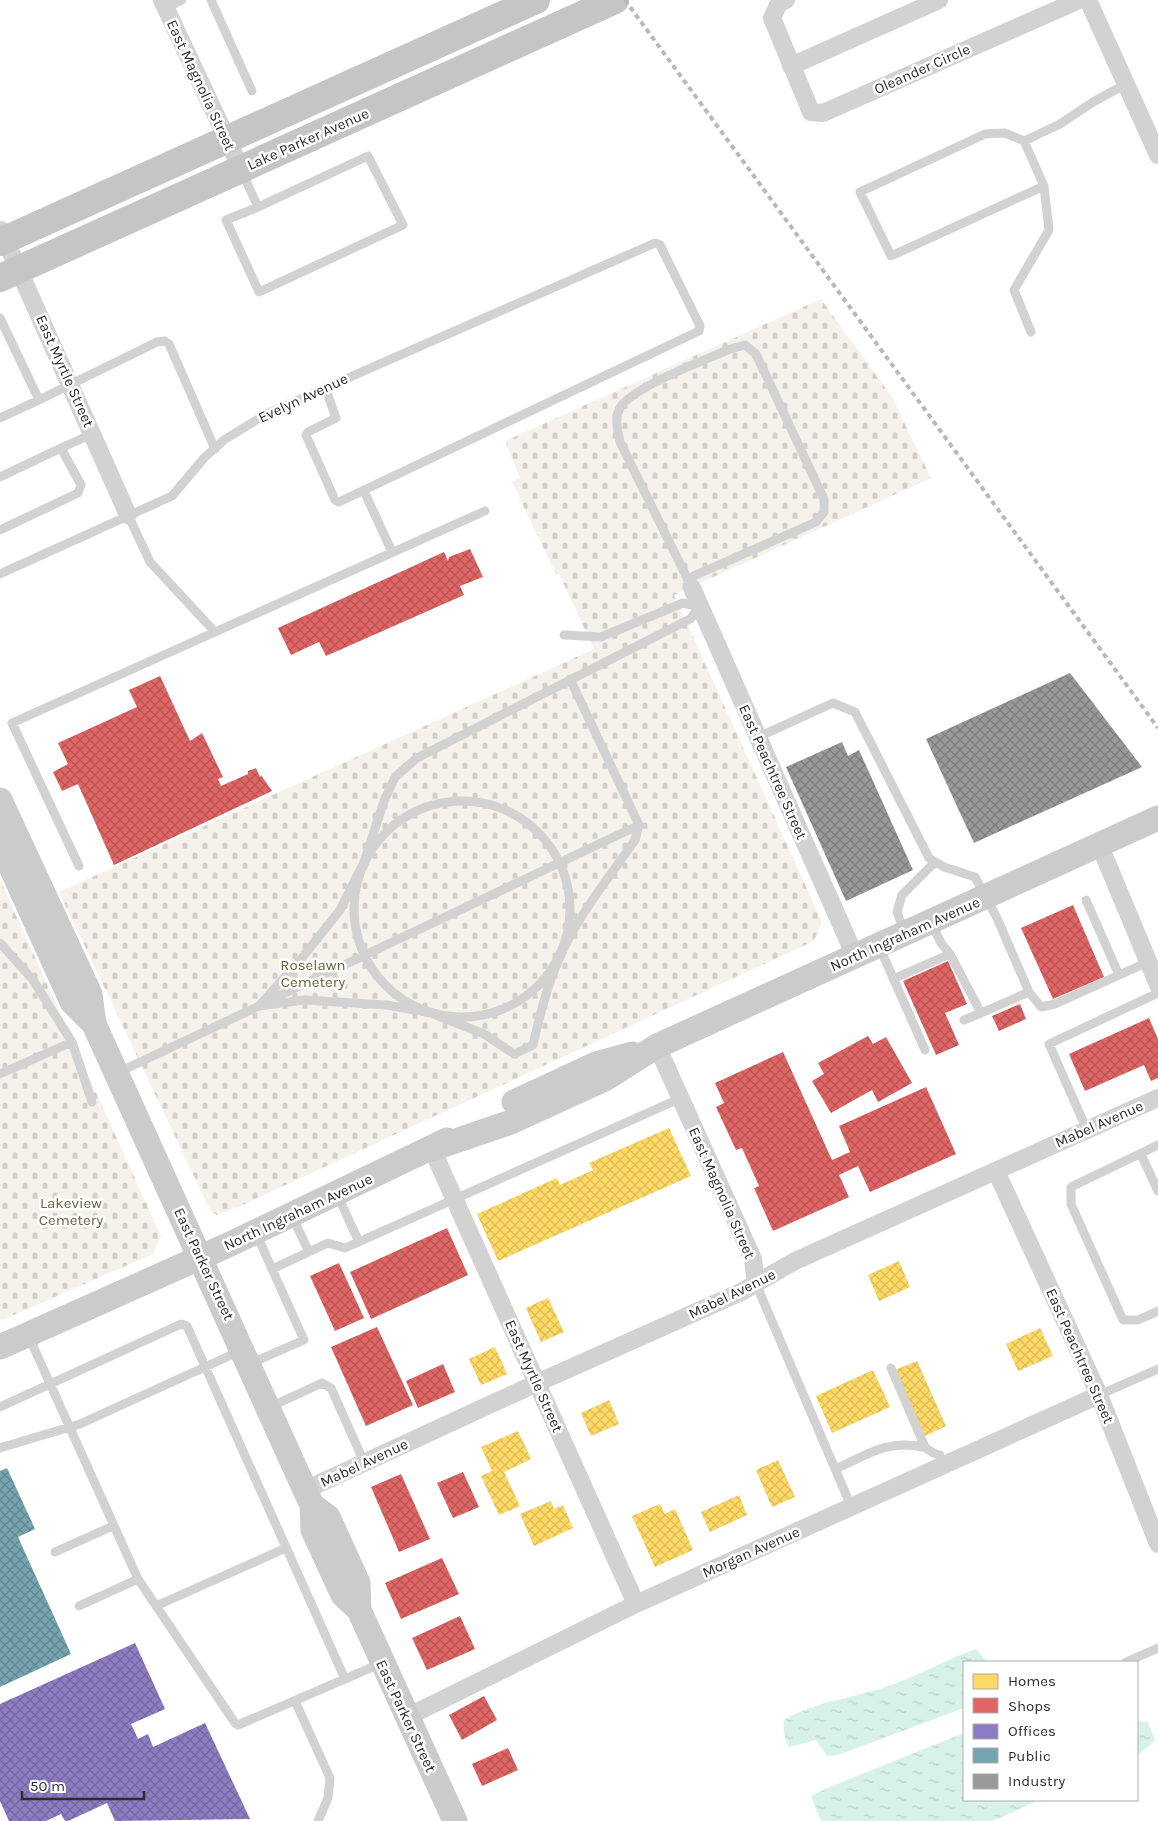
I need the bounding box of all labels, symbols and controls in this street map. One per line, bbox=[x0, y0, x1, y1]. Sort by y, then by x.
street label: East Magnolia Street bbox=[163, 17, 239, 154]
street label: Oleander Circle bbox=[871, 40, 973, 98]
street label: Lake Parker Avenue bbox=[244, 104, 372, 174]
street label: East Myrtle Street bbox=[32, 312, 98, 430]
street label: Evelyn Avenue bbox=[255, 369, 351, 427]
street label: East Peachtree Street bbox=[735, 702, 811, 843]
street label: North Ingraham Avenue bbox=[827, 893, 983, 975]
park label: Roselawn Cemetery bbox=[280, 956, 346, 991]
street label: Mabel Avenue bbox=[1052, 1097, 1146, 1151]
street label: East Magnolia Street bbox=[685, 1124, 759, 1262]
street label: North Ingraham Avenue bbox=[221, 1170, 375, 1254]
park label: Lakeview Cemetery bbox=[39, 1194, 103, 1229]
street label: East Parker Street bbox=[170, 1205, 238, 1323]
street label: Mabel Avenue bbox=[686, 1265, 778, 1323]
street label: East Peachtree Street bbox=[1042, 1286, 1118, 1427]
street label: East Myrtle Street bbox=[501, 1317, 567, 1435]
street label: Mabel Avenue bbox=[317, 1435, 411, 1491]
street label: Morgan Avenue bbox=[699, 1522, 803, 1582]
street label: East Parker Street bbox=[372, 1657, 440, 1775]
legend bbox=[963, 1661, 1138, 1801]
text: Homes bbox=[1008, 1672, 1056, 1690]
text: Shops bbox=[1008, 1697, 1051, 1715]
text: Offices bbox=[1008, 1722, 1056, 1740]
text: Public bbox=[1008, 1747, 1051, 1765]
scale bar bbox=[22, 1768, 145, 1800]
text: Industry bbox=[1008, 1772, 1065, 1790]
text: 50 m bbox=[30, 1777, 65, 1795]

